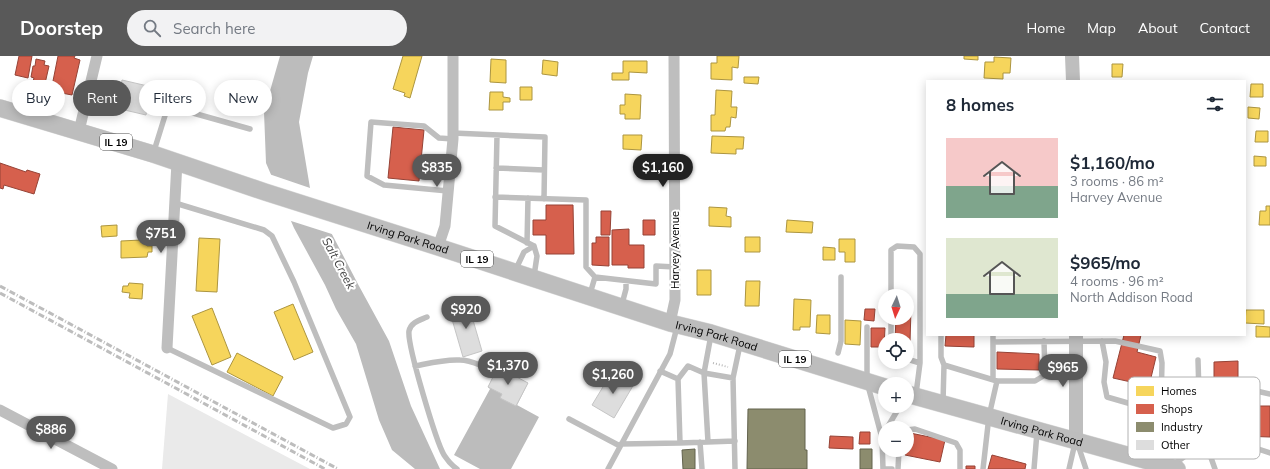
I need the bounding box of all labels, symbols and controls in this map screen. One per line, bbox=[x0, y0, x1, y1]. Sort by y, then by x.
search box bbox=[127, 10, 407, 46]
text: Doorstep bbox=[20, 16, 103, 40]
icon: search bbox=[141, 17, 163, 39]
text: Search here bbox=[173, 19, 256, 38]
text: Home bbox=[1026, 19, 1065, 37]
text: Map bbox=[1087, 19, 1116, 37]
text: About bbox=[1138, 19, 1178, 37]
text: Contact bbox=[1200, 19, 1250, 37]
chip: Buy bbox=[12, 80, 65, 116]
chip: Rent bbox=[73, 80, 131, 116]
chip: Filters bbox=[139, 80, 206, 116]
chip: New bbox=[214, 80, 272, 116]
icon: filters bbox=[1204, 93, 1226, 115]
text: 8 homes bbox=[946, 94, 1014, 115]
road number: IL 19 bbox=[100, 134, 132, 150]
text: $1,160/mo bbox=[1070, 152, 1155, 173]
pin: $835 bbox=[413, 154, 461, 188]
pin: $1,160 bbox=[630, 154, 696, 188]
icon: home bbox=[978, 154, 1026, 202]
text: $835 bbox=[421, 159, 453, 175]
text: $1,160 bbox=[642, 159, 684, 175]
text: 3 rooms · 86 m² bbox=[1070, 173, 1164, 189]
text: Harvey Avenue bbox=[1070, 189, 1162, 205]
street label: Harvey Avenue bbox=[668, 211, 682, 289]
street label: Irving Park Road bbox=[365, 218, 450, 257]
pin: $751 bbox=[137, 220, 185, 254]
text: $751 bbox=[145, 225, 177, 241]
water label: Salt Creek bbox=[319, 234, 359, 292]
road number: IL 19 bbox=[461, 251, 493, 267]
text: $965/mo bbox=[1070, 252, 1141, 273]
icon: home bbox=[978, 254, 1026, 302]
text: 4 rooms · 96 m² bbox=[1070, 273, 1164, 289]
north arrow bbox=[878, 289, 914, 325]
map controls bbox=[878, 289, 914, 457]
text: North Addison Road bbox=[1070, 289, 1193, 305]
pin: $920 bbox=[442, 296, 490, 330]
text: $920 bbox=[450, 301, 482, 317]
street label: Irving Park Road bbox=[674, 318, 759, 354]
button: locate bbox=[878, 333, 914, 369]
road number: IL 19 bbox=[779, 351, 811, 367]
pin: $1,370 bbox=[475, 352, 541, 386]
pin: $965 bbox=[1039, 354, 1087, 388]
text: $1,370 bbox=[487, 357, 529, 373]
text: $965 bbox=[1047, 359, 1079, 375]
pin: $1,260 bbox=[580, 361, 646, 395]
text: $1,260 bbox=[592, 366, 634, 382]
button: + bbox=[878, 377, 914, 413]
legend bbox=[1128, 377, 1260, 459]
text: Homes bbox=[1161, 384, 1197, 398]
text: Shops bbox=[1161, 402, 1193, 416]
street label: Irving Park Road bbox=[999, 413, 1085, 450]
pin: $886 bbox=[27, 416, 75, 450]
text: Industry bbox=[1161, 420, 1203, 434]
text: $886 bbox=[35, 421, 67, 437]
button: − bbox=[878, 421, 914, 457]
text: Other bbox=[1161, 438, 1190, 452]

